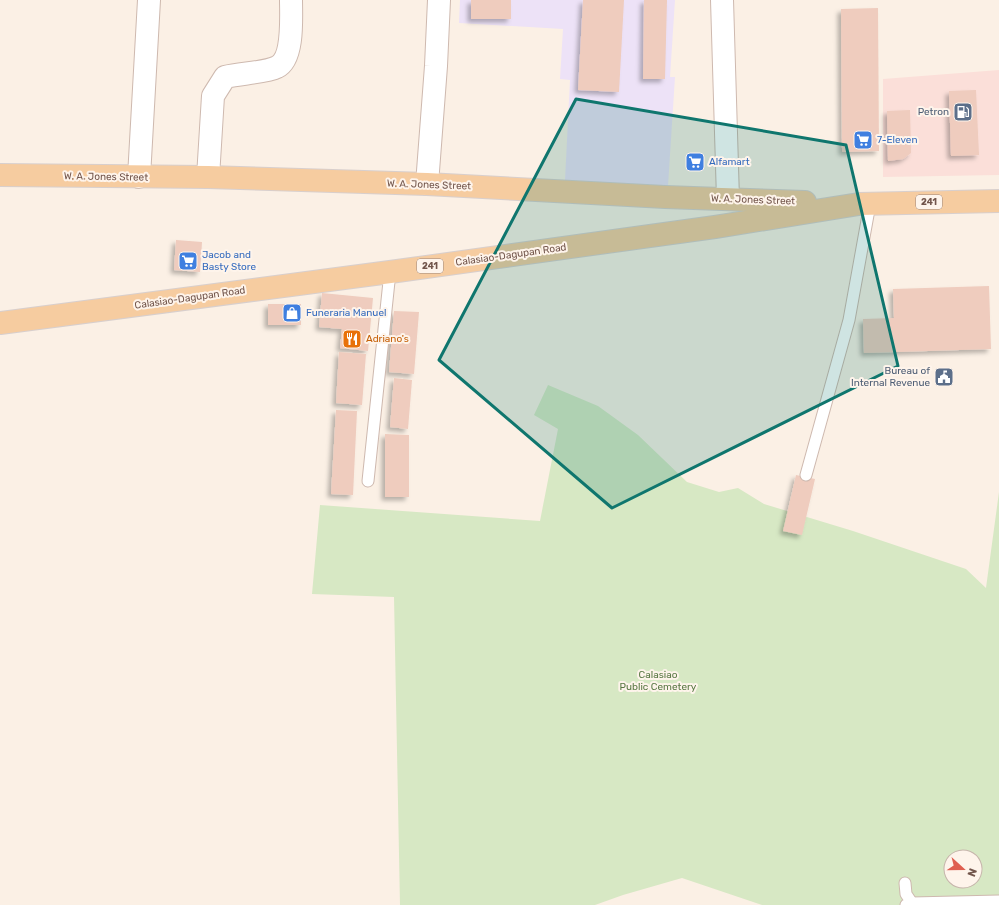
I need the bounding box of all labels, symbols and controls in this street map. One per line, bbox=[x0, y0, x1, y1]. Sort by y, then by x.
fuel station icon: Petron bbox=[952, 101, 974, 123]
place label: Petron bbox=[918, 106, 949, 118]
supermarket icon: 7-Eleven bbox=[852, 129, 874, 151]
place label: 7-Eleven bbox=[877, 134, 917, 146]
supermarket icon: Alfamart bbox=[684, 151, 706, 173]
place label: Alfamart bbox=[709, 156, 750, 168]
street label: W. A. Jones Street bbox=[64, 170, 148, 184]
street label: W. A. Jones Street bbox=[387, 178, 471, 192]
street label: W. A. Jones Street bbox=[711, 193, 795, 207]
road number: 241 bbox=[916, 195, 942, 209]
street label: Calasiao-Dagupan Road bbox=[455, 241, 567, 269]
place label: Jacob and Basty Store bbox=[202, 249, 256, 273]
supermarket icon: Jacob and Basty Store bbox=[177, 250, 199, 272]
road number: 241 bbox=[417, 259, 443, 273]
street label: Calasiao-Dagupan Road bbox=[134, 284, 246, 312]
shop icon: Funeraria Manuel bbox=[281, 302, 303, 324]
place label: Funeraria Manuel bbox=[306, 307, 386, 319]
restaurant icon: Adriano's bbox=[341, 328, 363, 350]
place label: Adriano's bbox=[366, 333, 409, 345]
place label: Bureau of Internal Revenue bbox=[851, 365, 930, 389]
public building icon: Bureau of Internal Revenue bbox=[933, 366, 955, 388]
park label: Calasiao Public Cemetery bbox=[620, 669, 697, 693]
north arrow bbox=[943, 849, 983, 889]
text: N bbox=[964, 866, 979, 879]

